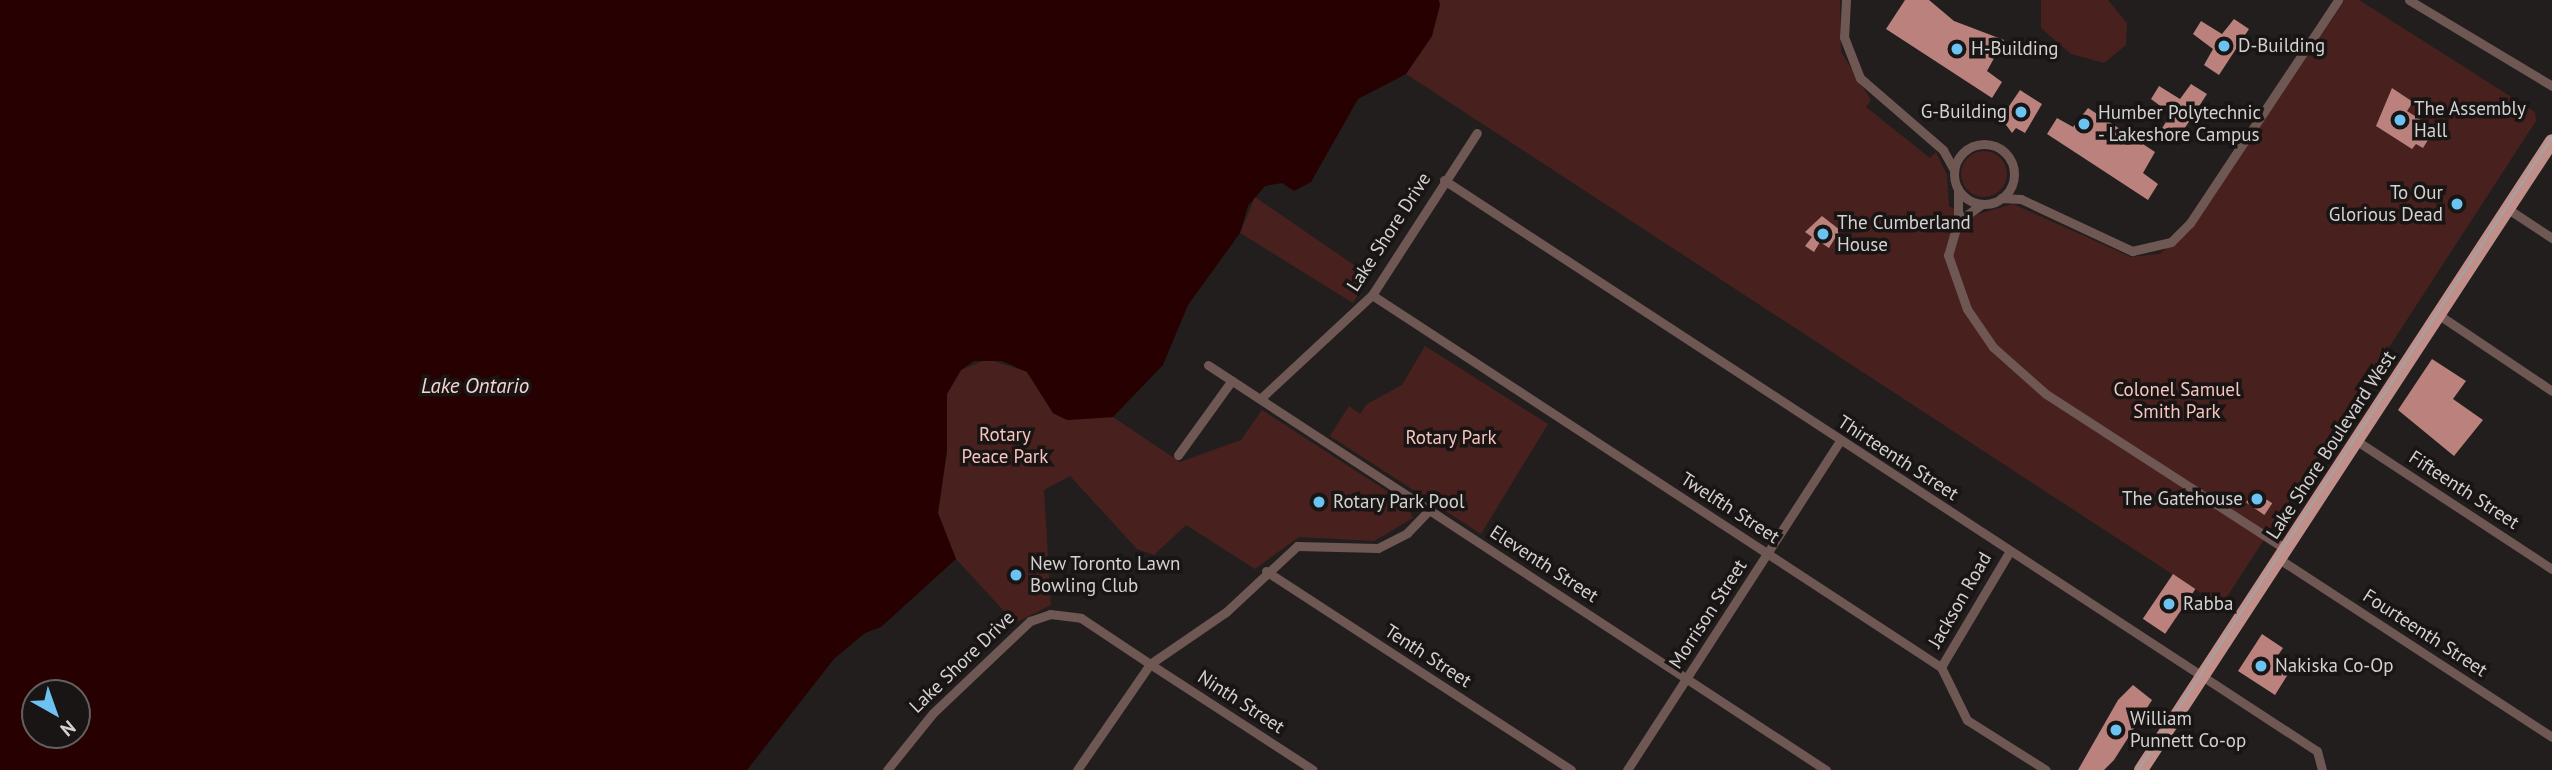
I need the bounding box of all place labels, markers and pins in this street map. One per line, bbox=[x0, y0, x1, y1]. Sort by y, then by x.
place label: D-Building bbox=[2238, 35, 2325, 57]
place label: H-Building bbox=[1971, 38, 2058, 60]
marker: D-Building bbox=[2216, 38, 2232, 54]
marker: H-Building bbox=[1949, 41, 1965, 57]
place label: The Assembly Hall bbox=[2414, 98, 2527, 142]
place label: G-Building bbox=[1921, 101, 2007, 123]
place label: Humber Polytechnic - Lakeshore Campus bbox=[2098, 102, 2261, 146]
marker: G-Building bbox=[2013, 104, 2029, 120]
marker: The Assembly Hall bbox=[2392, 112, 2408, 128]
marker: Humber Polytechnic - Lakeshore Campus bbox=[2076, 116, 2092, 132]
place label: To Our Glorious Dead bbox=[2329, 182, 2443, 226]
marker: To Our Glorious Dead bbox=[2449, 196, 2465, 212]
place label: The Cumberland House bbox=[1837, 212, 1971, 256]
marker: The Cumberland House bbox=[1815, 226, 1831, 242]
place label: The Gatehouse bbox=[2122, 488, 2243, 510]
place label: Rotary Park Pool bbox=[1333, 491, 1466, 513]
marker: The Gatehouse bbox=[2249, 491, 2265, 507]
marker: Rotary Park Pool bbox=[1311, 494, 1327, 510]
place label: New Toronto Lawn Bowling Club bbox=[1030, 553, 1181, 597]
marker: New Toronto Lawn Bowling Club bbox=[1008, 567, 1024, 583]
place label: Rabba bbox=[2183, 593, 2233, 615]
marker: Rabba bbox=[2161, 596, 2177, 612]
place label: Nakiska Co-Op bbox=[2275, 655, 2393, 677]
marker: Nakiska Co-Op bbox=[2253, 658, 2269, 674]
place label: William Punnett Co-op bbox=[2130, 708, 2246, 752]
marker: William Punnett Co-op bbox=[2108, 722, 2124, 738]

